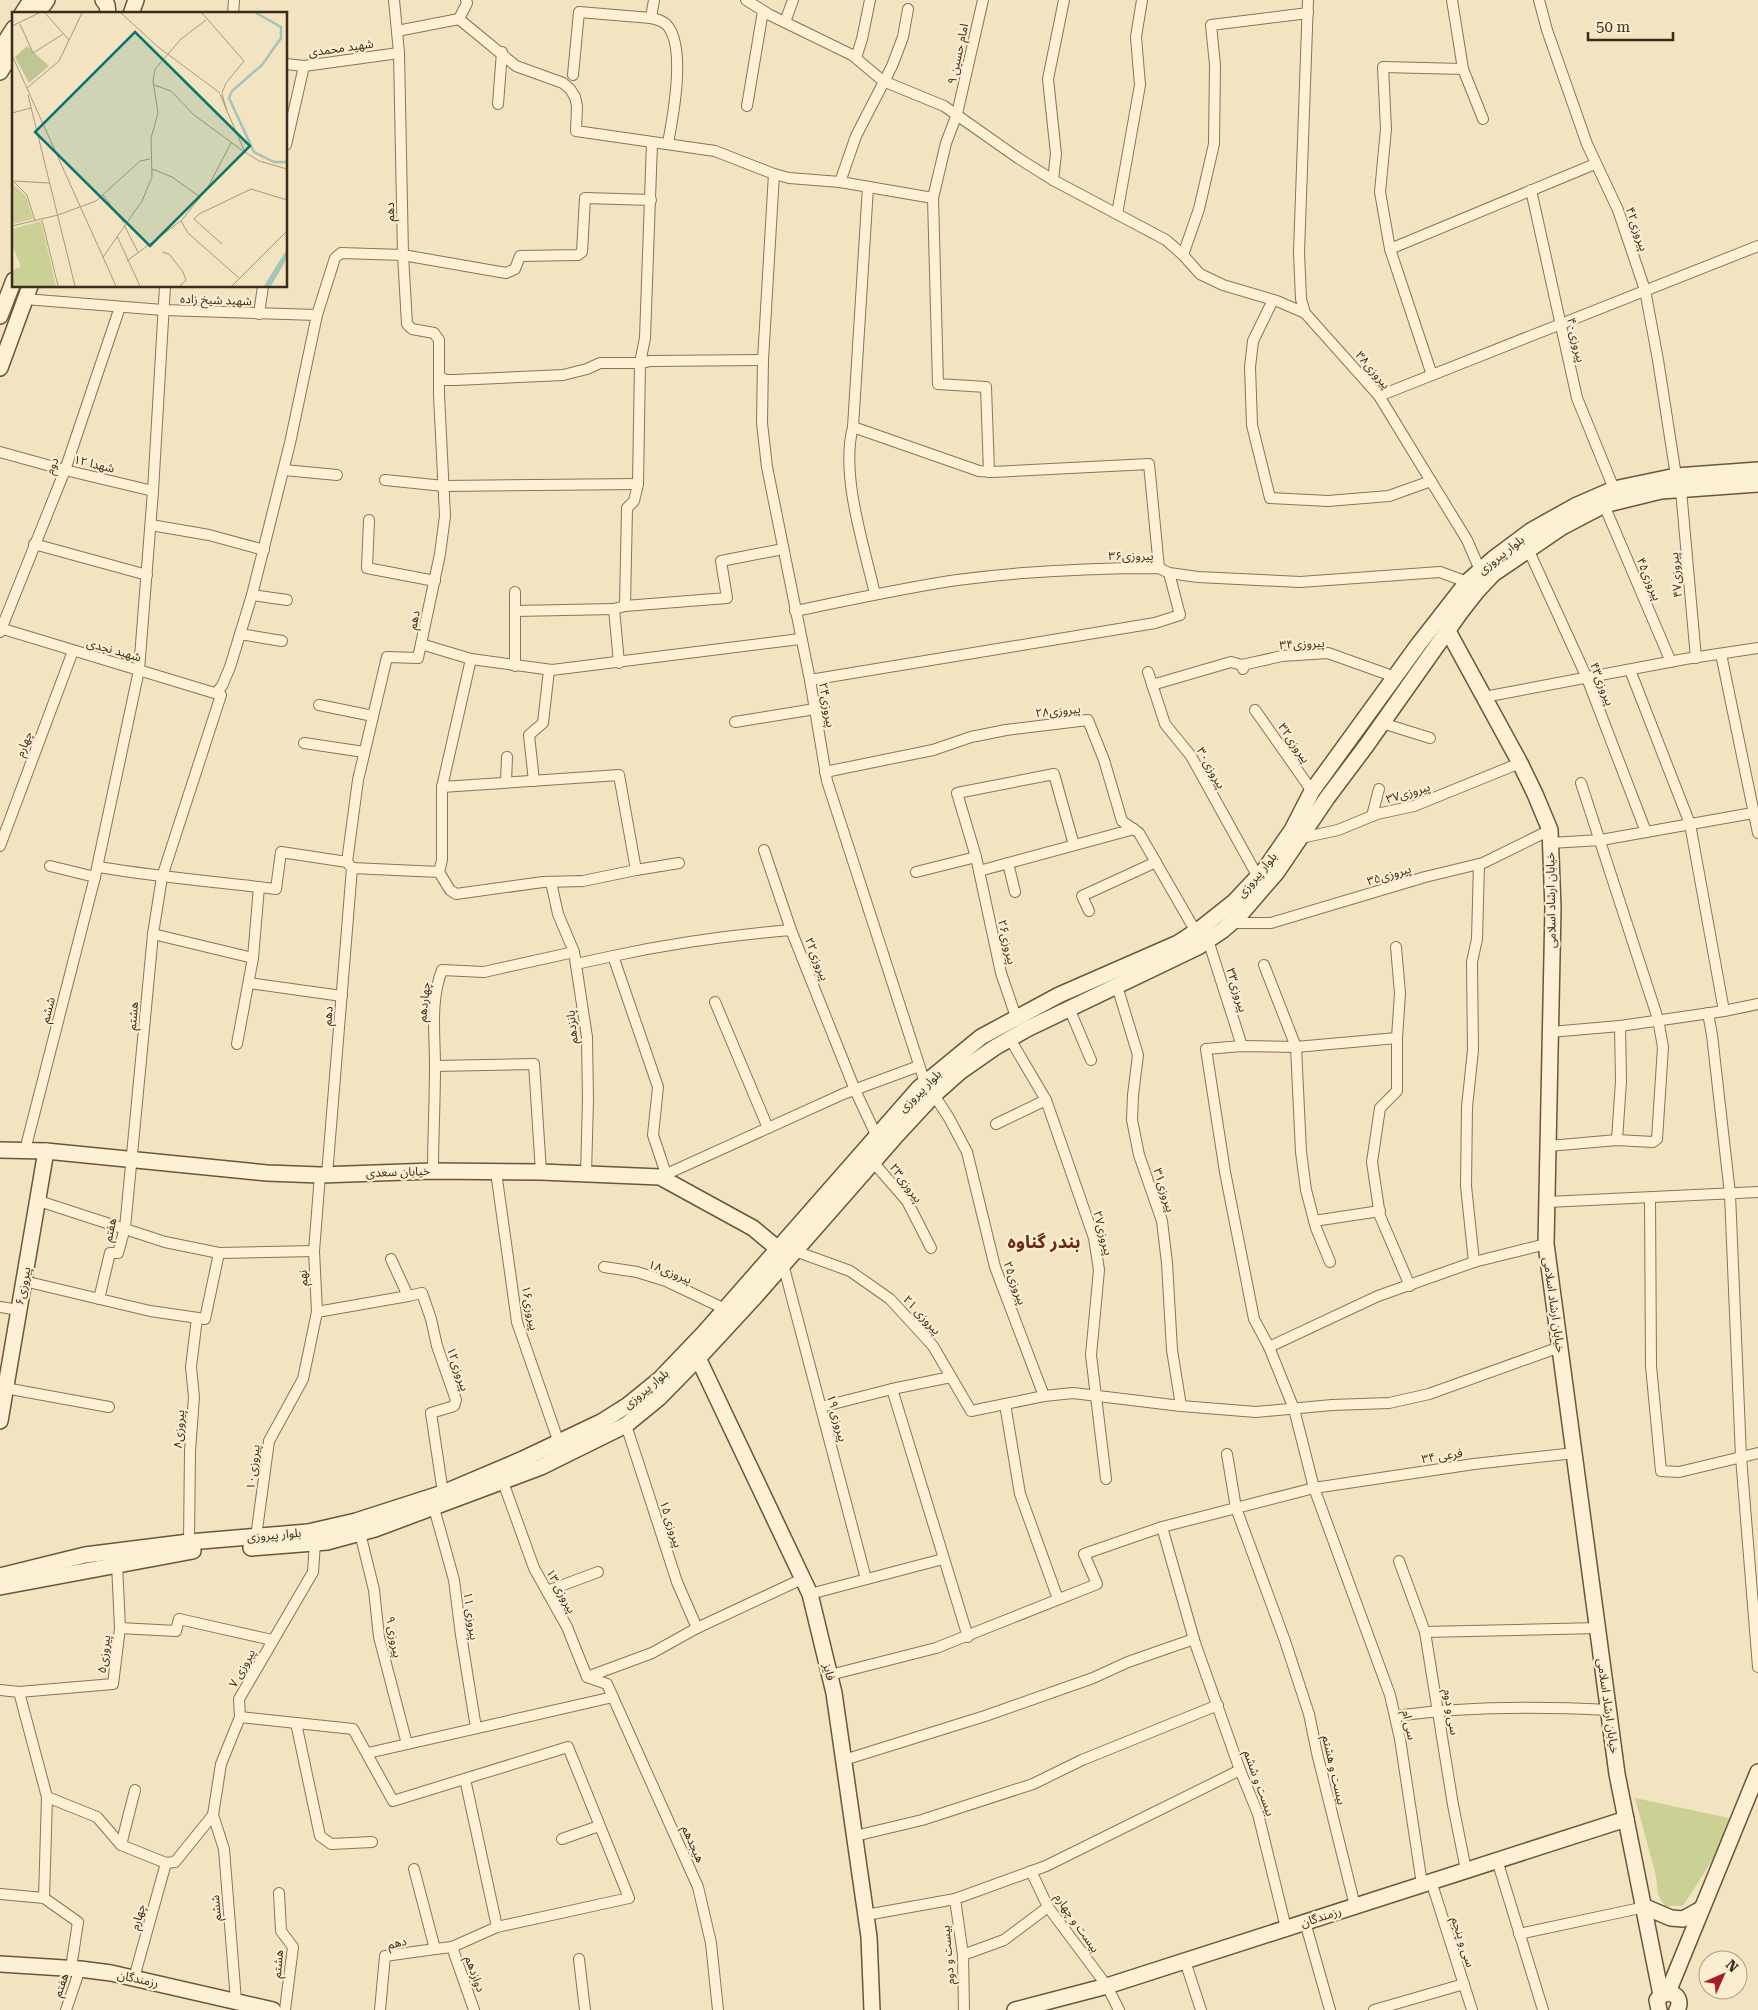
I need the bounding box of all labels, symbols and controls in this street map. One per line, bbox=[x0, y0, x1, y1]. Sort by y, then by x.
scale bar bbox=[1588, 10, 1673, 42]
inset map bbox=[12, 12, 288, 288]
text: 50 m bbox=[1596, 18, 1631, 36]
street label: امام حسین ۹ bbox=[945, 22, 973, 86]
street label: شهید محمدی bbox=[307, 36, 375, 60]
street label: دهم bbox=[383, 202, 399, 222]
street label: پیروزی۴۲ bbox=[1622, 205, 1651, 253]
street label: شهید شیخ زاده bbox=[180, 292, 252, 310]
street label: پیروزی۴۰ bbox=[1563, 316, 1588, 364]
street label: پیروزی۳۸ bbox=[1352, 348, 1393, 392]
street label: شهدا ۱۲ bbox=[72, 453, 116, 475]
street label: دوم bbox=[43, 455, 63, 477]
street label: بلوار پیروزی bbox=[1475, 533, 1527, 578]
street label: پیروزی۳۶ bbox=[1108, 549, 1154, 564]
street label: پیروزی۴۷ bbox=[1667, 552, 1686, 598]
street label: پیروزی۴۵ bbox=[1633, 555, 1664, 603]
street label: دهم bbox=[405, 609, 425, 631]
street label: شهید نجدی bbox=[85, 636, 143, 664]
street label: پیروزی۳۴ bbox=[1279, 636, 1325, 653]
street label: پیروزی۴۳ bbox=[1586, 660, 1617, 708]
street label: پیروزی۲۴ bbox=[815, 681, 838, 729]
street label: پیروزی۲۸ bbox=[1035, 702, 1081, 721]
street label: پیروزی۳۲ bbox=[1274, 720, 1313, 766]
street label: چهارم bbox=[13, 729, 37, 760]
street label: پیروزی۳۰ bbox=[1193, 745, 1228, 792]
street label: پیروزی۳۷ bbox=[1384, 780, 1432, 807]
street label: بلوار پیروزی bbox=[1234, 850, 1281, 901]
street label: خیابان ارشاد اسلامی bbox=[1543, 852, 1559, 948]
street label: پیروزی۳۵ bbox=[1365, 862, 1413, 889]
street label: پیروزی۲۶ bbox=[994, 918, 1019, 966]
street label: پیروزی۲۲ bbox=[801, 935, 832, 983]
street label: پیروزی۳۳ bbox=[1223, 966, 1250, 1014]
street label: چهاردهم bbox=[415, 981, 435, 1023]
street label: ششم bbox=[38, 995, 60, 1025]
street label: هشتم bbox=[125, 1001, 143, 1031]
street label: دهم bbox=[320, 1006, 338, 1026]
street label: پانزدهم bbox=[563, 1009, 583, 1045]
street label: بلوار پیروزی bbox=[896, 1067, 945, 1116]
street label: پیروزی۲۳ bbox=[886, 1161, 925, 1206]
street label: خیابان سعدی bbox=[366, 1164, 430, 1180]
street label: پیروزی۳۱ bbox=[1149, 1166, 1178, 1214]
street label: پیروزی۲۷ bbox=[1089, 1209, 1116, 1257]
street label: هفتم bbox=[101, 1217, 121, 1244]
district label: بندر گناوه bbox=[1007, 1231, 1081, 1253]
street label: خیابان ارشاد اسلامی bbox=[1540, 1256, 1568, 1354]
street label: پیروزی۱۸ bbox=[646, 1257, 694, 1288]
street label: پیروزی۲۵ bbox=[1000, 1259, 1029, 1307]
street label: پیروزی۶ bbox=[12, 1266, 35, 1306]
street label: نهم bbox=[296, 1270, 312, 1286]
street label: پیروزی۱۶ bbox=[518, 1284, 541, 1332]
street label: پیروزی ۲۱ bbox=[900, 1292, 944, 1338]
street label: پیروزی۱۲ bbox=[443, 1345, 472, 1393]
street label: بلوار پیروزی bbox=[621, 1366, 672, 1413]
street label: پیروزی ۱۹ bbox=[823, 1393, 850, 1444]
street label: پیروزی۸ bbox=[171, 1409, 188, 1449]
street label: پیروزی۱۰ bbox=[243, 1444, 264, 1491]
street label: فرعی ۳۴ bbox=[1420, 1446, 1464, 1466]
street label: پیروزی ۱۵ bbox=[656, 1499, 685, 1550]
street label: بلوار پیروزی bbox=[246, 1526, 302, 1545]
street label: پیروزی ۱۳ bbox=[542, 1566, 579, 1616]
street label: پیروزی ۱۱ bbox=[460, 1591, 481, 1641]
street label: پیروزی ۹ bbox=[382, 1615, 405, 1659]
street label: پیروزی۵ bbox=[95, 1634, 114, 1674]
street label: پیروزی ۷ bbox=[226, 1646, 259, 1690]
street label: خیابان ارشاد اسلامی bbox=[1594, 1657, 1622, 1755]
street label: فایز bbox=[820, 1661, 838, 1682]
street label: سی و دوم bbox=[1438, 1688, 1462, 1736]
street label: سی ام bbox=[1397, 1709, 1419, 1742]
street label: بیست و هشتم bbox=[1317, 1734, 1349, 1807]
street label: بیست و ششم bbox=[1239, 1748, 1277, 1818]
street label: هیجدهم bbox=[677, 1823, 707, 1866]
street label: بیست و چهارم bbox=[1050, 1891, 1102, 1956]
street label: ششم bbox=[208, 1894, 226, 1922]
street label: چهارم bbox=[128, 1902, 150, 1932]
street label: رزمندگان bbox=[1299, 1904, 1343, 1930]
street label: سی و پنجم bbox=[1446, 1915, 1478, 1969]
street label: بیست و دوم bbox=[938, 1925, 960, 1985]
street label: دهم bbox=[386, 1934, 409, 1954]
street label: هشتم bbox=[270, 1949, 288, 1979]
north arrow bbox=[1698, 1950, 1748, 2000]
street label: دوازدهم bbox=[460, 1954, 488, 1995]
text: N bbox=[1723, 1956, 1742, 1975]
street label: رزمندگان bbox=[116, 1968, 160, 1990]
street label: هفتم bbox=[50, 1971, 73, 1999]

